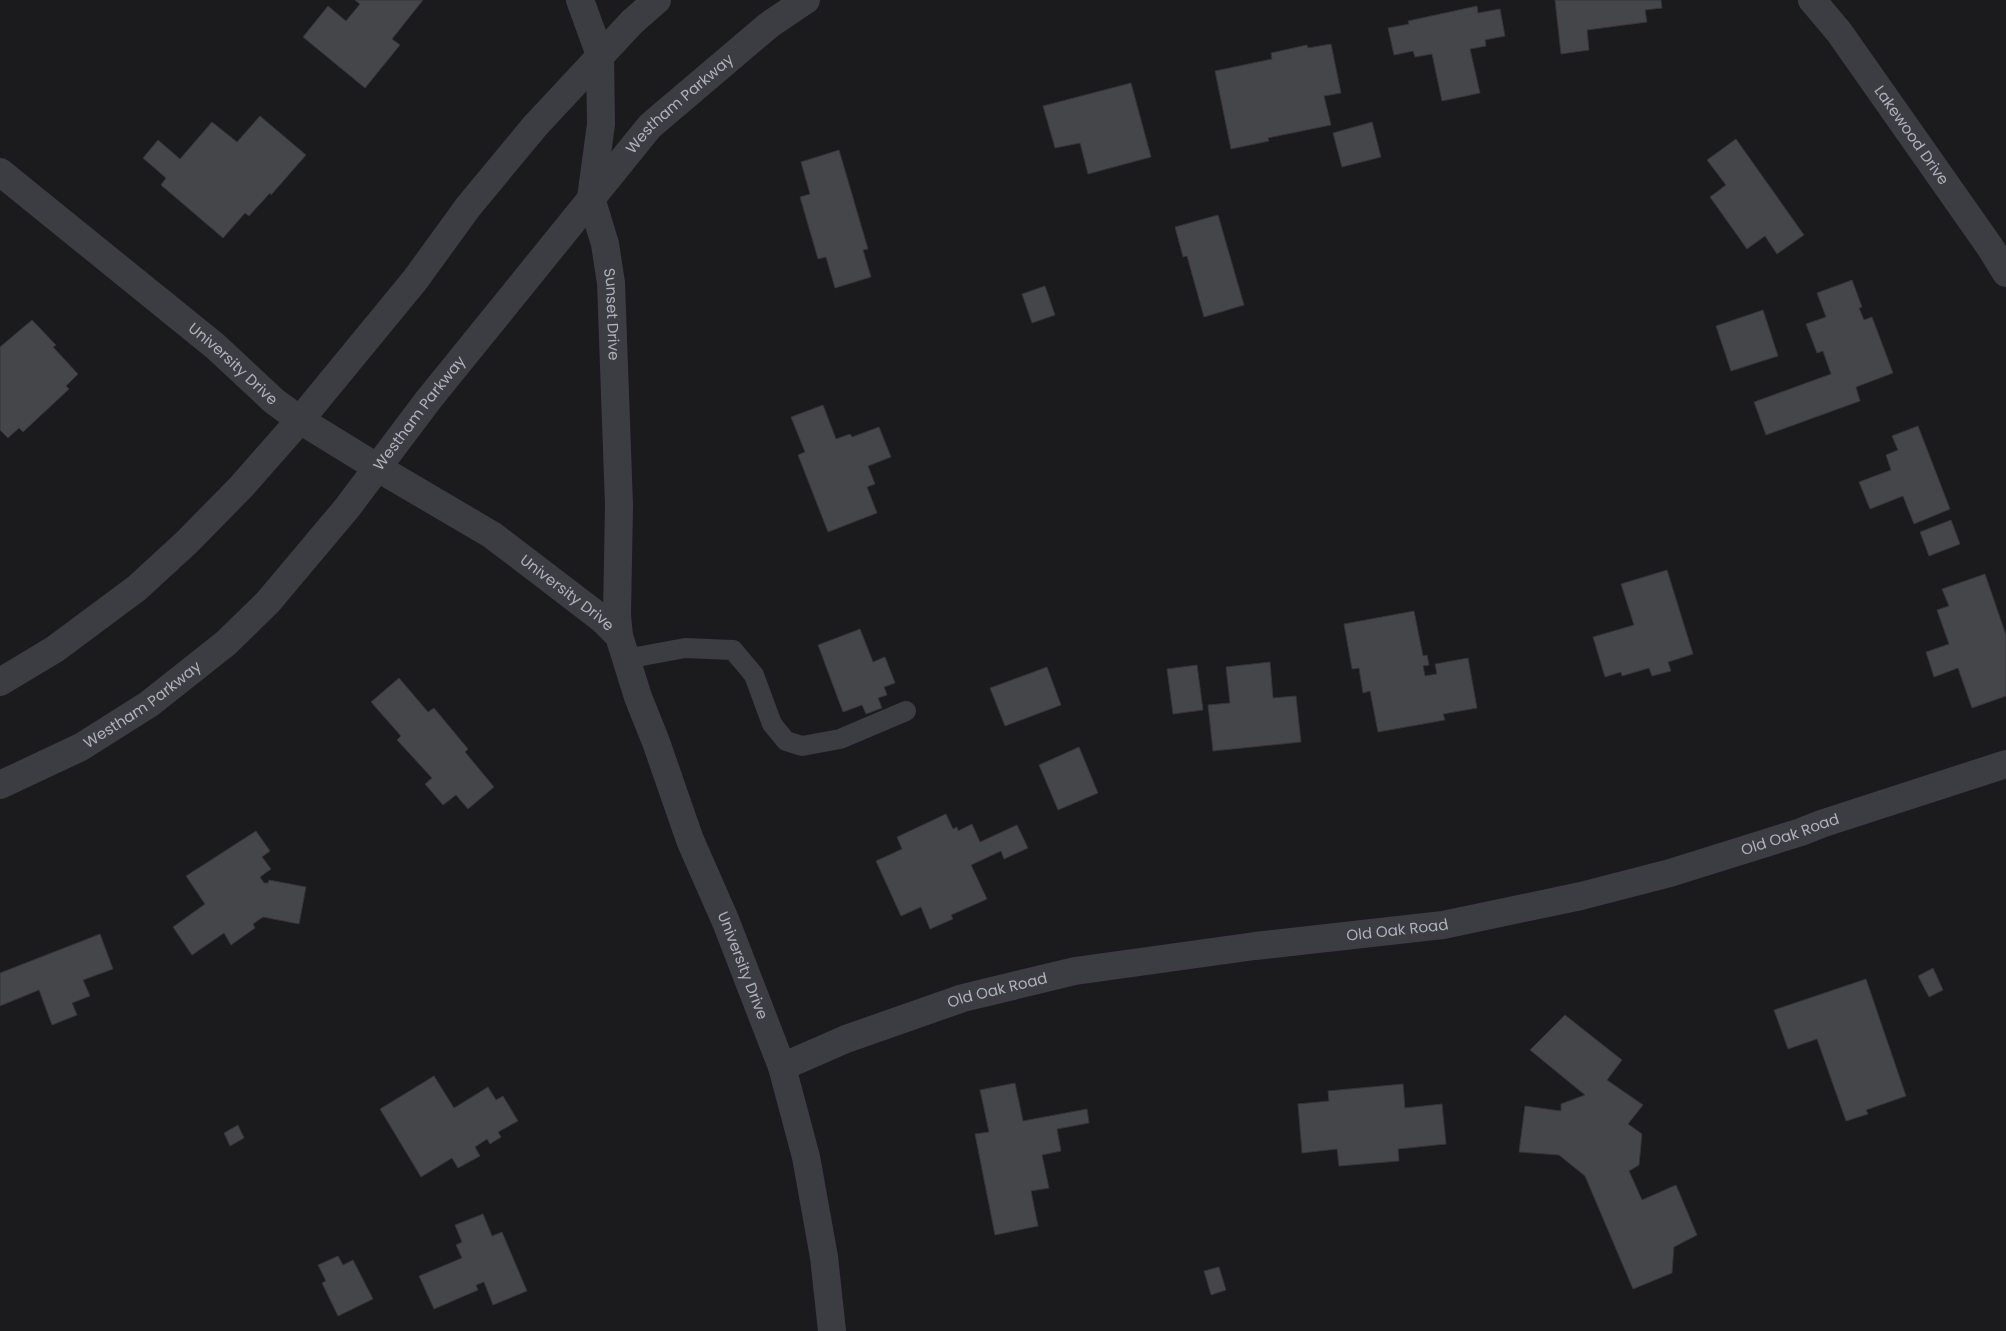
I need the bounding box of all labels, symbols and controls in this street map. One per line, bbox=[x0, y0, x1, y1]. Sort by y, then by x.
street label: Westham Parkway bbox=[621, 48, 738, 158]
street label: Lakewood Drive bbox=[1870, 81, 1954, 189]
street label: Sunset Drive bbox=[599, 267, 625, 361]
street label: University Drive bbox=[184, 318, 283, 409]
street label: Westham Parkway bbox=[368, 351, 470, 474]
street label: University Drive bbox=[516, 549, 619, 635]
street label: Westham Parkway bbox=[79, 655, 206, 753]
street label: Old Oak Road bbox=[1738, 808, 1842, 860]
street label: University Drive bbox=[713, 908, 774, 1022]
street label: Old Oak Road bbox=[1345, 913, 1450, 946]
street label: Old Oak Road bbox=[944, 967, 1049, 1013]

